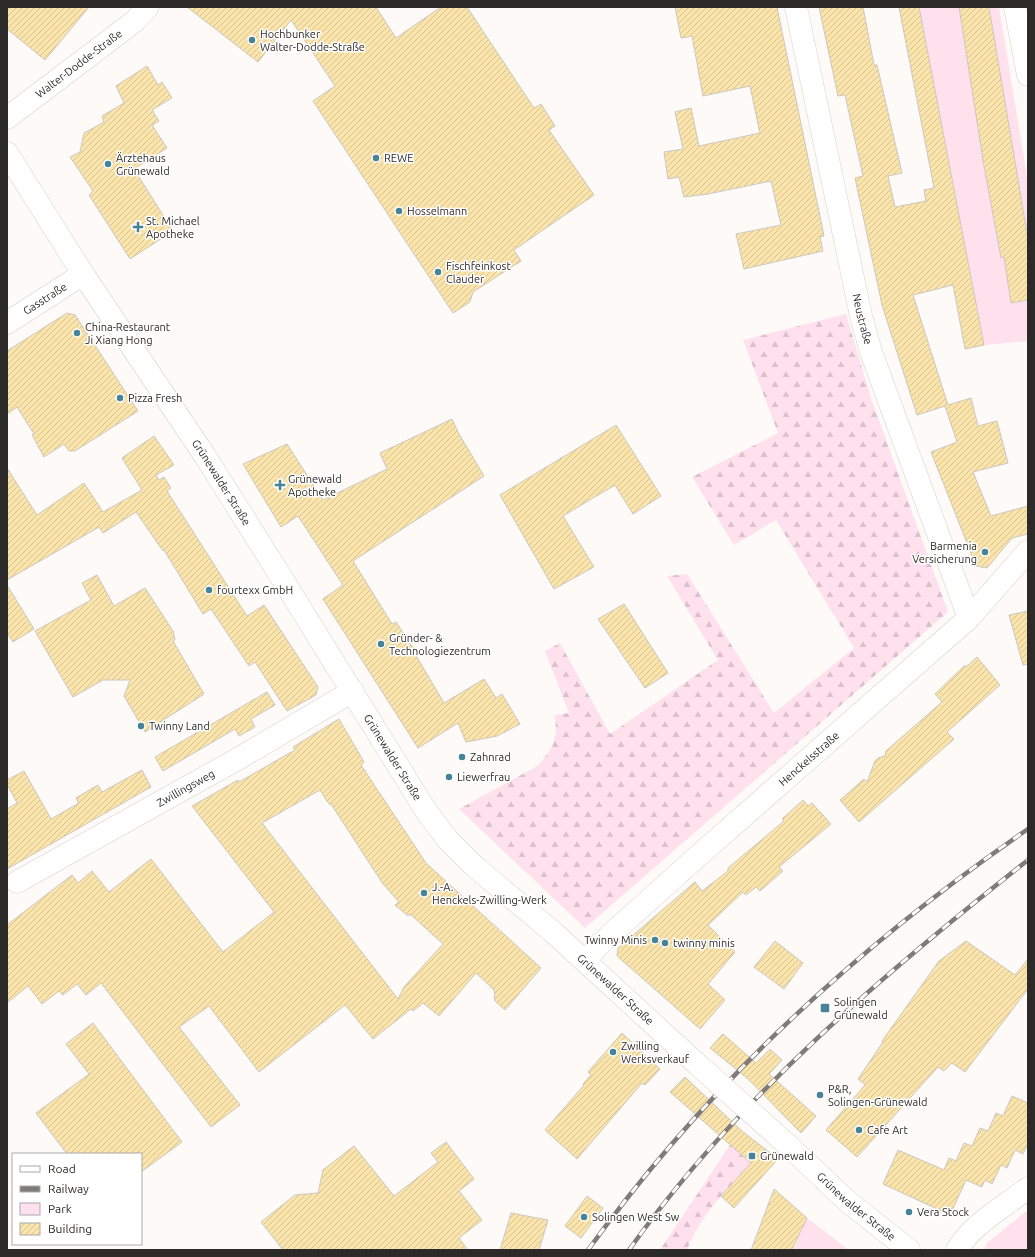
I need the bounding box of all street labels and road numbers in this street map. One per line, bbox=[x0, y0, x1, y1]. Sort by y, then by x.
street label: Walter-Dodde-Straße bbox=[33, 27, 124, 100]
street label: Gasstraße bbox=[21, 280, 69, 317]
street label: Neustraße bbox=[850, 293, 875, 346]
street label: Grünewalder Straße bbox=[190, 437, 253, 527]
street label: Grünewalder Straße bbox=[362, 712, 424, 803]
street label: Henckelsstraße bbox=[776, 729, 841, 788]
street label: Zwillingsweg bbox=[155, 767, 217, 809]
street label: Grünewalder Straße bbox=[575, 951, 656, 1027]
street label: Grünewalder Straße bbox=[815, 1170, 898, 1243]

